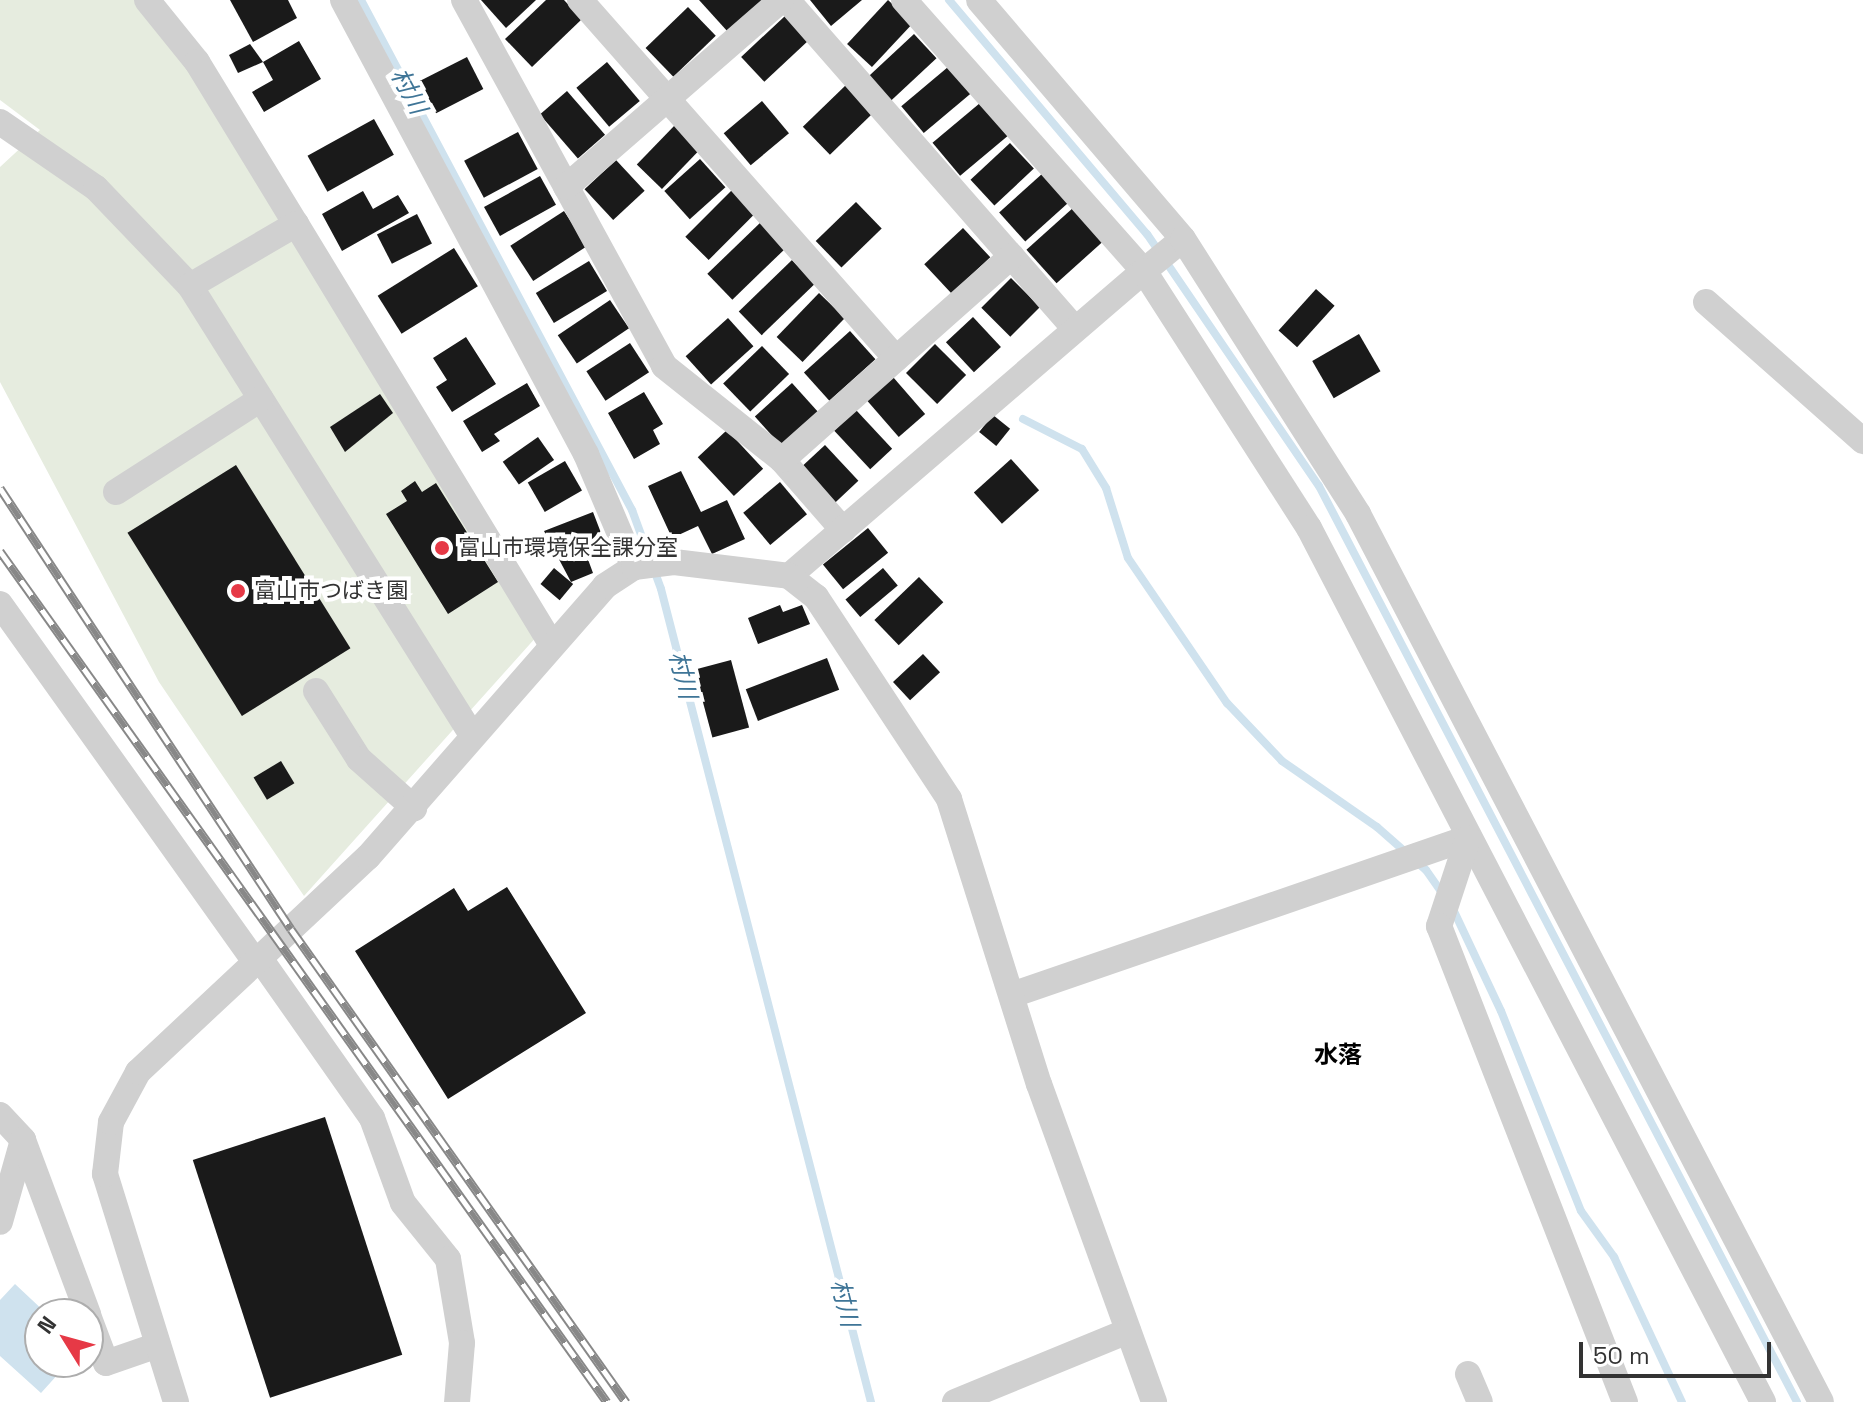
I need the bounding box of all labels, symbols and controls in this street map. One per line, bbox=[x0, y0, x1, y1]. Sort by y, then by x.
water label: 村川 bbox=[385, 63, 433, 119]
place label: 富山市環境保全課分室 bbox=[458, 535, 678, 561]
marker: 富山市環境保全課分室 bbox=[433, 539, 451, 557]
place label: 富山市つばき園 bbox=[254, 578, 408, 604]
marker: 富山市つばき園 bbox=[229, 582, 247, 600]
water label: 村川 bbox=[663, 648, 703, 702]
district label: 水落 bbox=[1314, 1041, 1362, 1069]
water label: 村川 bbox=[825, 1276, 865, 1330]
north arrow bbox=[24, 1298, 104, 1378]
text: N bbox=[31, 1310, 62, 1339]
scale bar bbox=[1583, 1326, 1775, 1376]
text: 50 m bbox=[1593, 1340, 1650, 1371]

